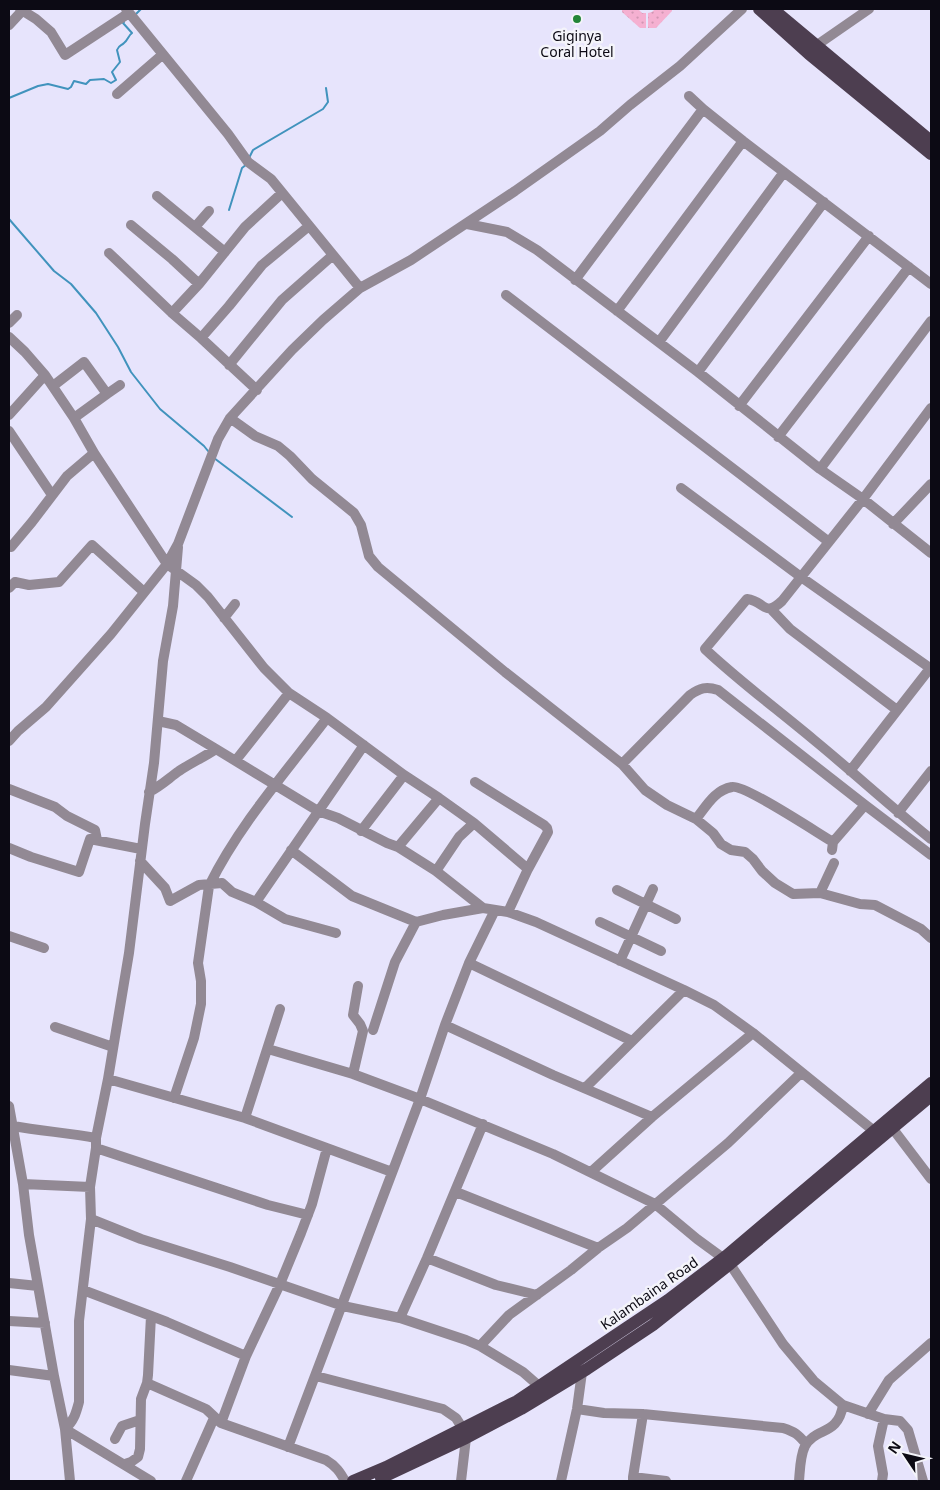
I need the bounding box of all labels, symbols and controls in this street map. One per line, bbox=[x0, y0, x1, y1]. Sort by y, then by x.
marker: Giginya Coral Hotel bbox=[571, 13, 583, 25]
place label: Giginya Coral Hotel bbox=[540, 26, 614, 61]
street label: Kalambaina Road bbox=[596, 1252, 702, 1334]
north arrow bbox=[880, 1430, 930, 1480]
text: N bbox=[883, 1437, 905, 1457]

